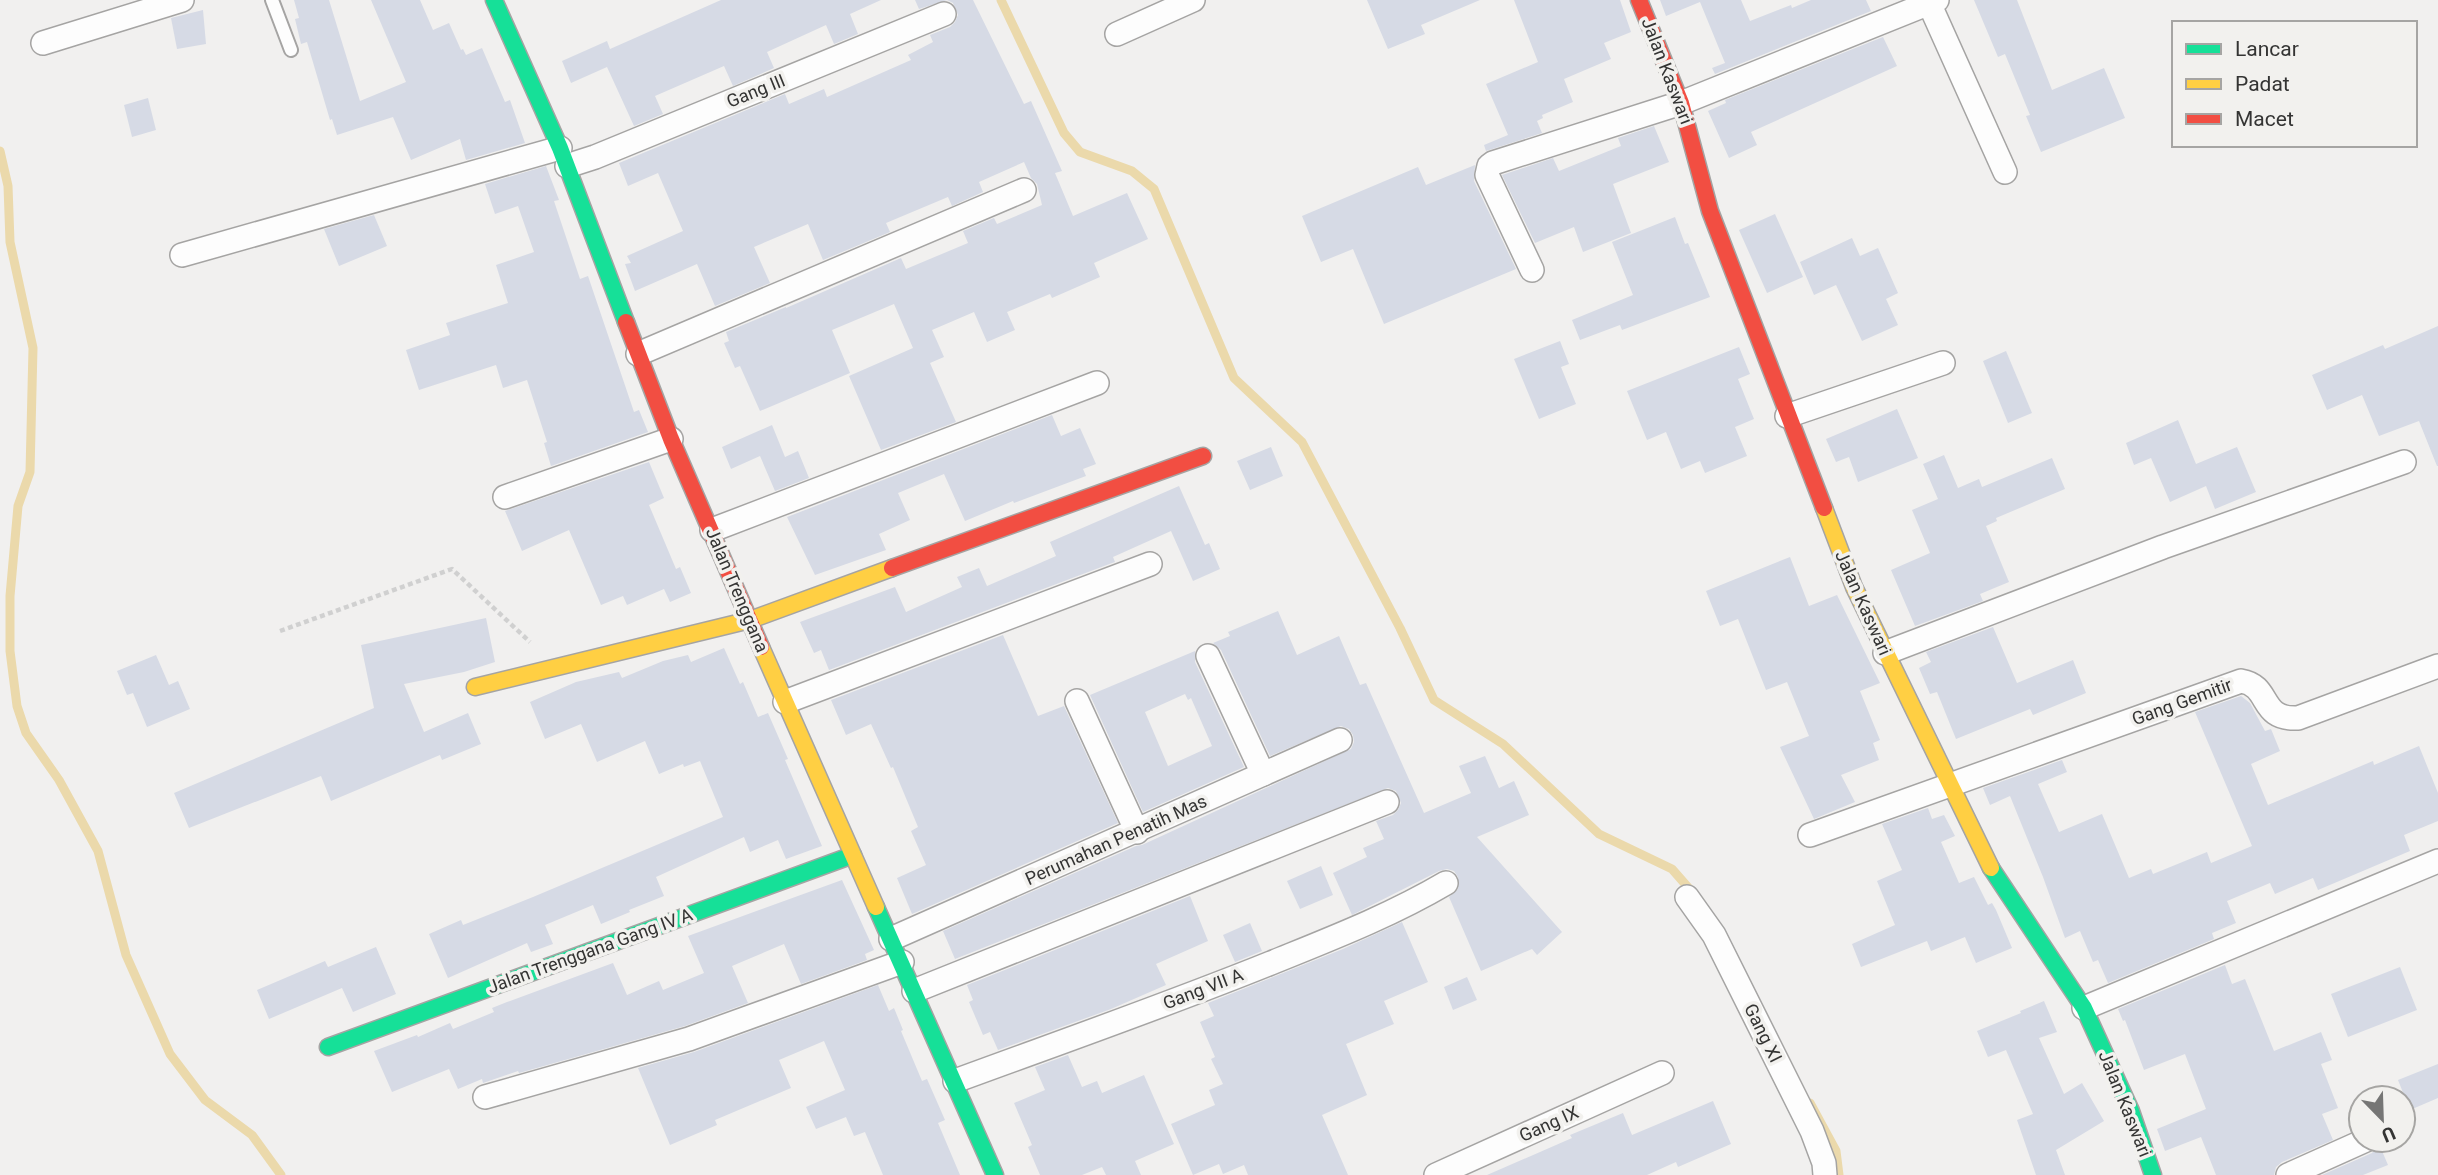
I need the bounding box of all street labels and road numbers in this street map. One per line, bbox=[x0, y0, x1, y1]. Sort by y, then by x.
street label: Jalan Kaswari bbox=[1638, 15, 1697, 127]
street label: Gang III bbox=[723, 69, 788, 112]
street label: Jalan Trenggana bbox=[702, 524, 773, 655]
street label: Jalan Kaswari bbox=[1831, 547, 1896, 658]
street label: Gang Gemitir bbox=[2129, 674, 2235, 729]
street label: Perumahan Penatih Mas bbox=[1022, 790, 1210, 889]
street label: Jalan Trenggana Gang IV A bbox=[484, 904, 696, 997]
street label: Gang VII A bbox=[1160, 964, 1246, 1013]
street label: Gang XI bbox=[1740, 1000, 1787, 1066]
street label: Jalan Kaswari bbox=[2095, 1048, 2156, 1160]
street label: Gang IX bbox=[1516, 1101, 1582, 1146]

